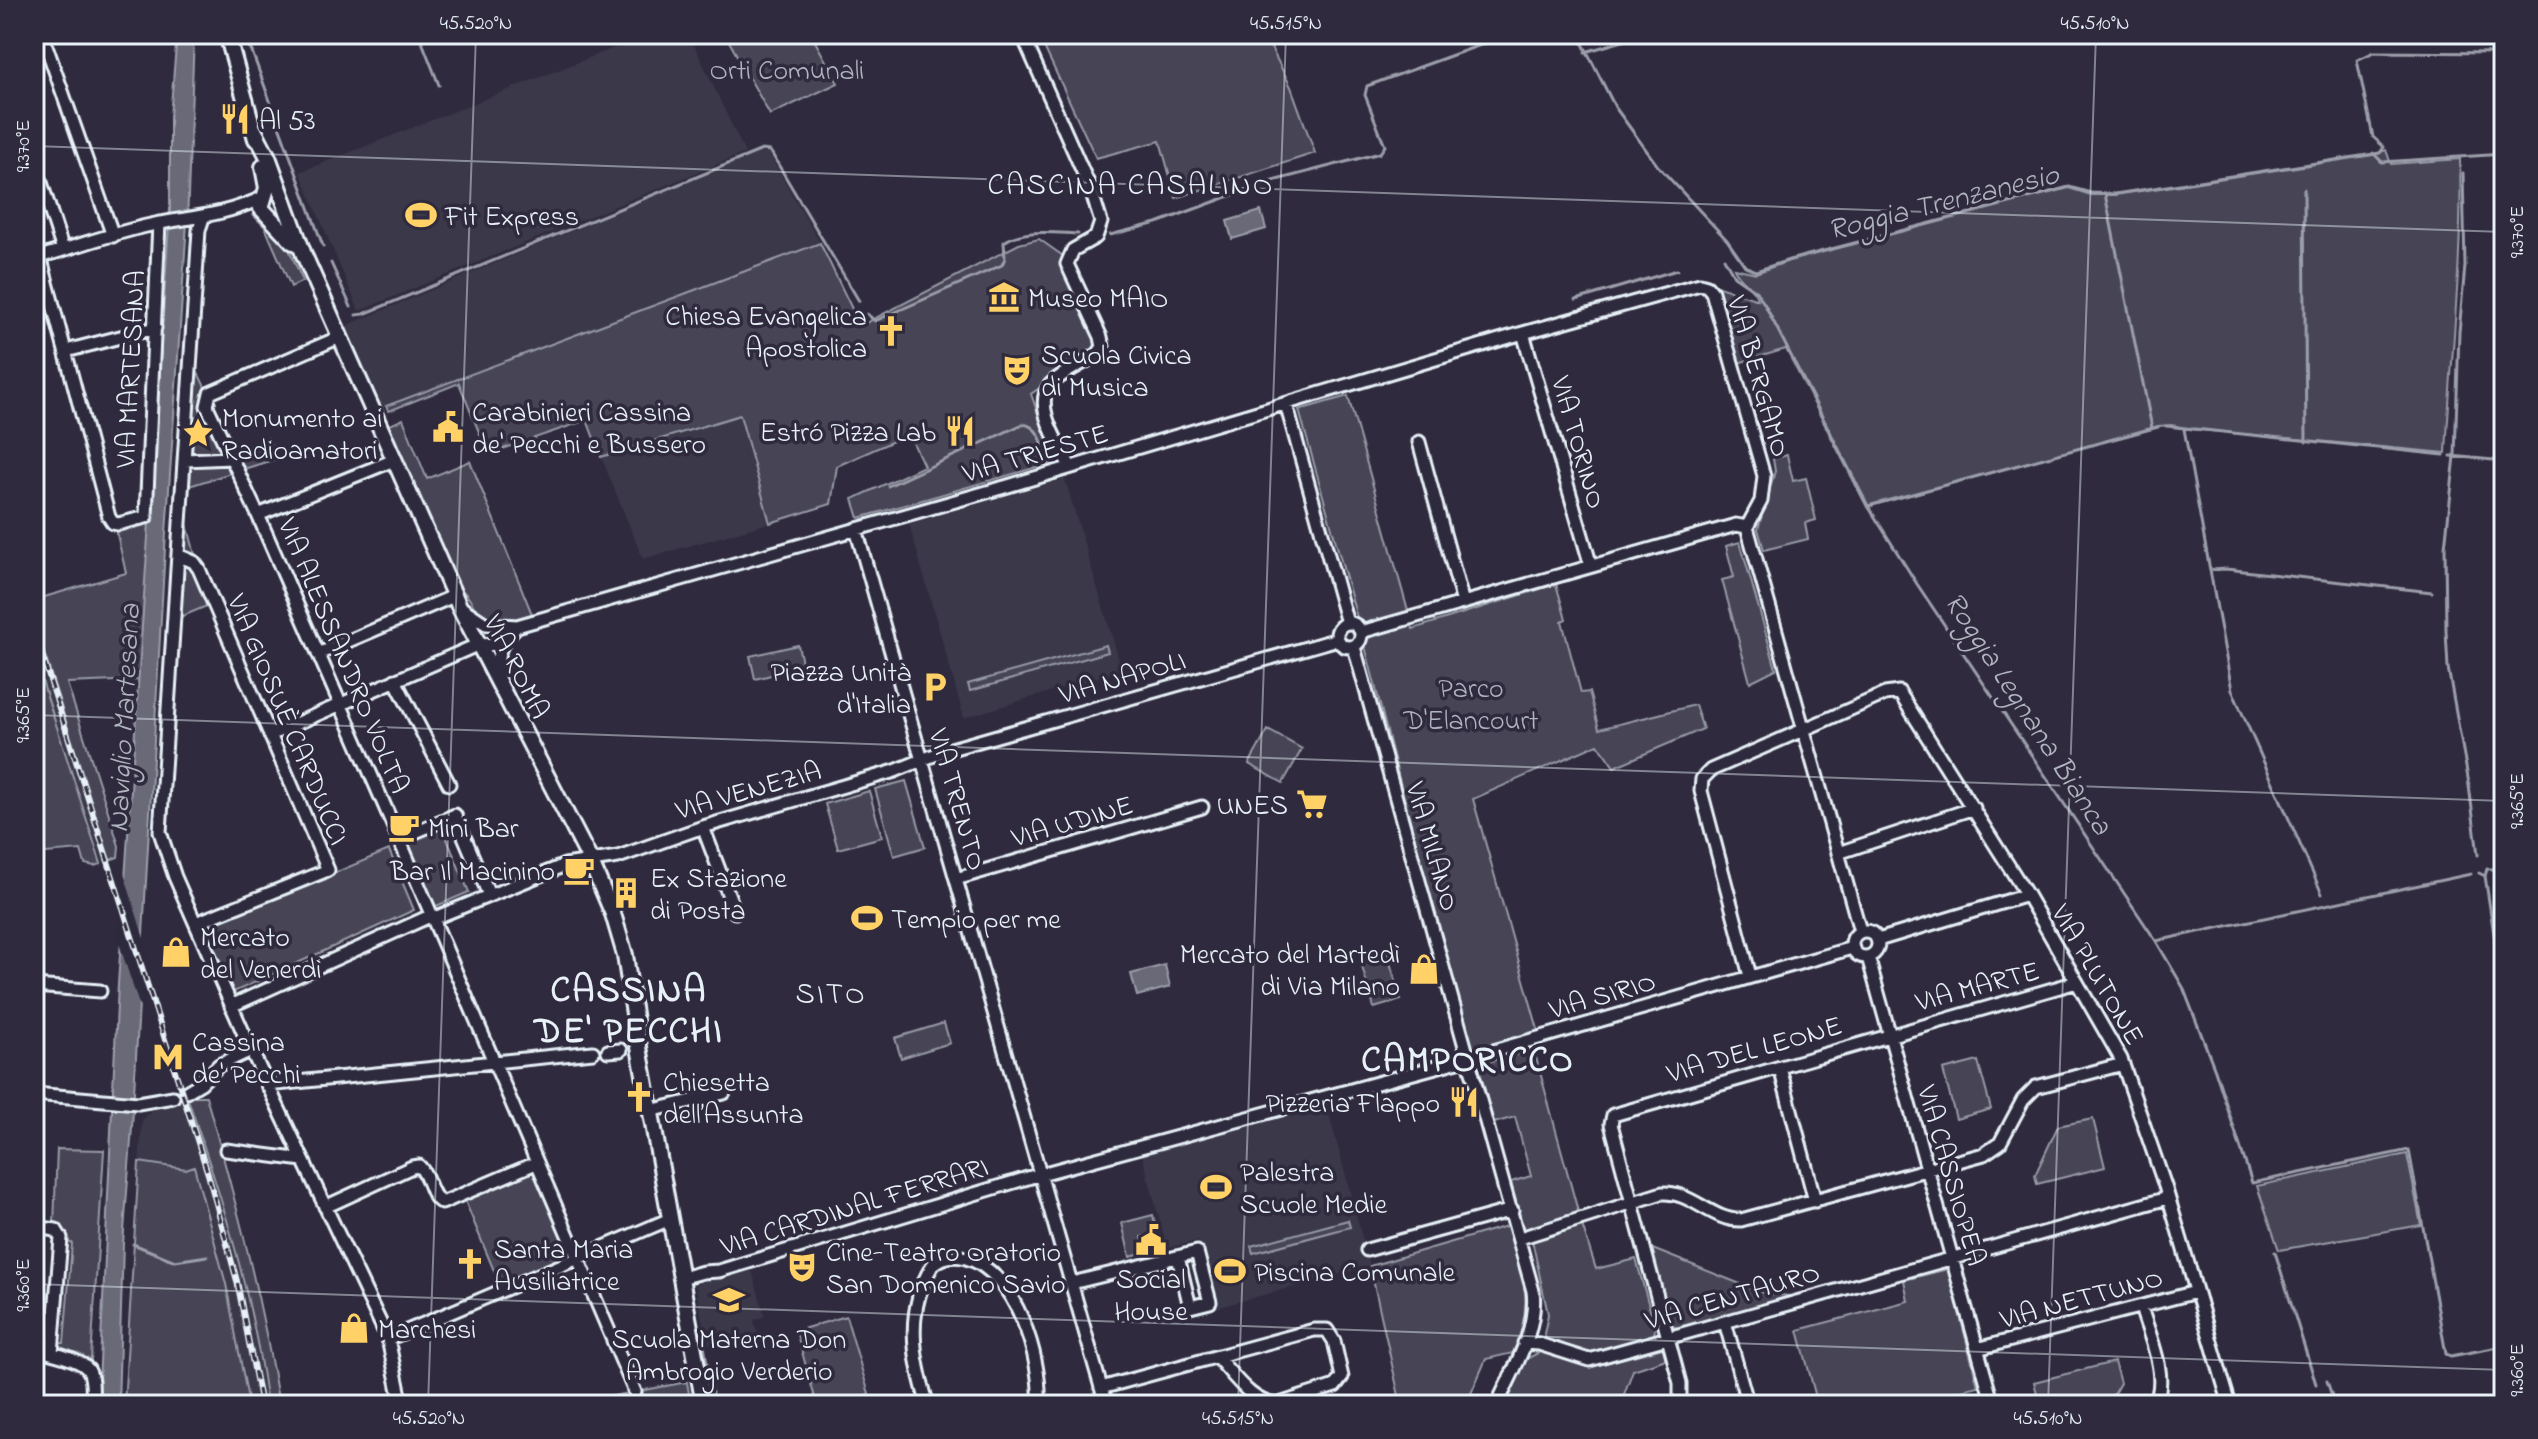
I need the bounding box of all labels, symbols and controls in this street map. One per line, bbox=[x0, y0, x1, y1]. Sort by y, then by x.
text: 45.520°N bbox=[440, 10, 512, 39]
text: 45.515°N bbox=[1250, 10, 1322, 39]
text: 45.510°N bbox=[2060, 10, 2130, 39]
park label: Orti Comunali bbox=[710, 52, 864, 93]
restaurant icon: Al 53 bbox=[218, 102, 252, 136]
place label: Al 53 bbox=[259, 102, 316, 143]
text: 9.370°E bbox=[10, 120, 39, 172]
water label: Roggia Trenzanesio bbox=[1824, 154, 2065, 254]
district label: CASCINA CASALINO bbox=[988, 165, 1274, 209]
sports icon: Fit Express bbox=[404, 198, 438, 232]
place label: Fit Express bbox=[444, 198, 579, 239]
text: 9.370°E bbox=[2504, 206, 2533, 258]
street label: VIA MARTESANA bbox=[107, 269, 158, 470]
museum icon: Museo MAIO bbox=[987, 280, 1021, 314]
place label: Museo MAIO bbox=[1028, 280, 1169, 321]
street label: VIA BERGAMO bbox=[1714, 291, 1799, 462]
place label: Chiesa Evangelica Apostolica bbox=[665, 298, 867, 371]
church icon: Chiesa Evangelica Apostolica bbox=[874, 314, 908, 348]
place label: Scuola Civica di Musica bbox=[1041, 337, 1192, 410]
theatre icon: Scuola Civica di Musica bbox=[1000, 353, 1034, 387]
street label: VIA TORINO bbox=[1538, 371, 1615, 514]
place label: Carabinieri Cassina de' Pecchi e Bussero bbox=[472, 394, 706, 467]
place label: Monumento ai Radioamatori bbox=[222, 400, 383, 473]
public building icon: Carabinieri Cassina de' Pecchi e Bussero bbox=[431, 410, 465, 444]
place label: Estró Pizza Lab bbox=[760, 414, 936, 455]
restaurant icon: Estró Pizza Lab bbox=[943, 414, 977, 448]
street label: VIA TRIESTE bbox=[957, 415, 1114, 496]
place icon: Monumento ai Radioamatori bbox=[181, 416, 215, 450]
street label: VIA ALESSANDRO VOLTA bbox=[265, 511, 418, 801]
water label: Roggia Legnana Bianca bbox=[1931, 584, 2122, 845]
street label: VIA GIOSUÈ CARDUCCI bbox=[214, 588, 357, 852]
water label: Naviglio Martesana bbox=[98, 602, 154, 834]
street label: VIA ROMA bbox=[471, 607, 559, 727]
street label: VIA NAPOLI bbox=[1054, 642, 1191, 717]
place label: Piazza Unità d'Italia bbox=[771, 654, 911, 727]
parking icon: Piazza Unità d'Italia bbox=[918, 670, 952, 704]
park label: Parco D'Elancourt bbox=[1402, 670, 1539, 743]
text: 9.365°E bbox=[10, 687, 39, 743]
street label: VIA TRENTO bbox=[916, 723, 995, 876]
street label: VIA VENEZIA bbox=[670, 752, 827, 833]
text: 9.365°E bbox=[2504, 773, 2533, 829]
street label: VIA MILANO bbox=[1392, 777, 1469, 916]
street label: VIA UDINE bbox=[1006, 786, 1139, 861]
place label: UNES bbox=[1216, 787, 1288, 828]
supermarket icon: UNES bbox=[1295, 787, 1329, 821]
cafe icon: Mini Bar bbox=[387, 810, 421, 844]
place label: Mini Bar bbox=[428, 810, 519, 851]
place label: Bar Il Macinino bbox=[389, 853, 555, 894]
cafe icon: Bar Il Macinino bbox=[562, 853, 596, 887]
place label: Ex Stazione di Posta bbox=[650, 860, 787, 933]
building icon: Ex Stazione di Posta bbox=[609, 876, 643, 910]
street label: VIA PLUTONE bbox=[2038, 897, 2153, 1054]
sports icon: Tempio per me bbox=[850, 901, 884, 935]
place label: Tempio per me bbox=[891, 901, 1061, 942]
place label: Mercato del Venerdì bbox=[200, 919, 322, 992]
shop icon: Mercato del Venerdì bbox=[159, 935, 193, 969]
place label: Mercato del Martedì di Via Milano bbox=[1180, 936, 1400, 1009]
shop icon: Mercato del Martedì di Via Milano bbox=[1407, 952, 1441, 986]
street label: VIA MARTE bbox=[1910, 952, 2044, 1025]
street label: VIA SIRIO bbox=[1544, 963, 1661, 1032]
district label: CASSINA DE' PECCHI bbox=[532, 966, 724, 1060]
district label: SITO bbox=[795, 974, 867, 1018]
street label: VIA DEL LEONE bbox=[1662, 1007, 1847, 1096]
place label: Cassina de' Pecchi bbox=[192, 1024, 300, 1097]
district label: CAMPORICCO bbox=[1361, 1036, 1575, 1089]
metro station icon: Cassina de' Pecchi bbox=[151, 1040, 185, 1074]
place label: Chiesetta dell’Assunta bbox=[663, 1064, 804, 1137]
church icon: Chiesetta dell’Assunta bbox=[622, 1080, 656, 1114]
street label: VIA CASSIOPEA bbox=[1904, 1080, 1995, 1271]
place label: Pizzeria Flappo bbox=[1266, 1085, 1440, 1126]
restaurant icon: Pizzeria Flappo bbox=[1447, 1085, 1481, 1119]
street label: VIA CARDINAL FERRARI bbox=[715, 1148, 994, 1269]
place label: Palestra Scuole Medie bbox=[1240, 1154, 1388, 1227]
sports icon: Palestra Scuole Medie bbox=[1199, 1170, 1233, 1204]
public building icon: Social House bbox=[1134, 1223, 1168, 1257]
place label: Santa Maria Ausiliatrice bbox=[494, 1231, 633, 1304]
place label: Cine-Teatro Oratorio San Domenico Savio bbox=[826, 1234, 1066, 1307]
church icon: Santa Maria Ausiliatrice bbox=[453, 1247, 487, 1281]
theatre icon: Cine-Teatro Oratorio San Domenico Savio bbox=[785, 1250, 819, 1284]
sports icon: Piscina Comunale bbox=[1213, 1254, 1247, 1288]
place label: Piscina Comunale bbox=[1254, 1254, 1455, 1295]
street label: VIA CENTAURO bbox=[1640, 1254, 1825, 1343]
text: 9.360°E bbox=[10, 1258, 39, 1312]
street label: VIA NETTUNO bbox=[1995, 1259, 2168, 1342]
place label: Social House bbox=[1114, 1261, 1188, 1334]
school or university icon: Scuola Materna Don Ambrogio Verderio bbox=[712, 1283, 746, 1317]
shop icon: Marchesi bbox=[337, 1311, 371, 1345]
place label: Marchesi bbox=[378, 1311, 476, 1352]
place label: Scuola Materna Don Ambrogio Verderio bbox=[612, 1321, 846, 1394]
text: 9.360°E bbox=[2504, 1343, 2533, 1397]
text: 45.520°N bbox=[393, 1405, 465, 1434]
text: 45.515°N bbox=[1202, 1405, 1274, 1434]
text: 45.510°N bbox=[2013, 1405, 2083, 1434]

